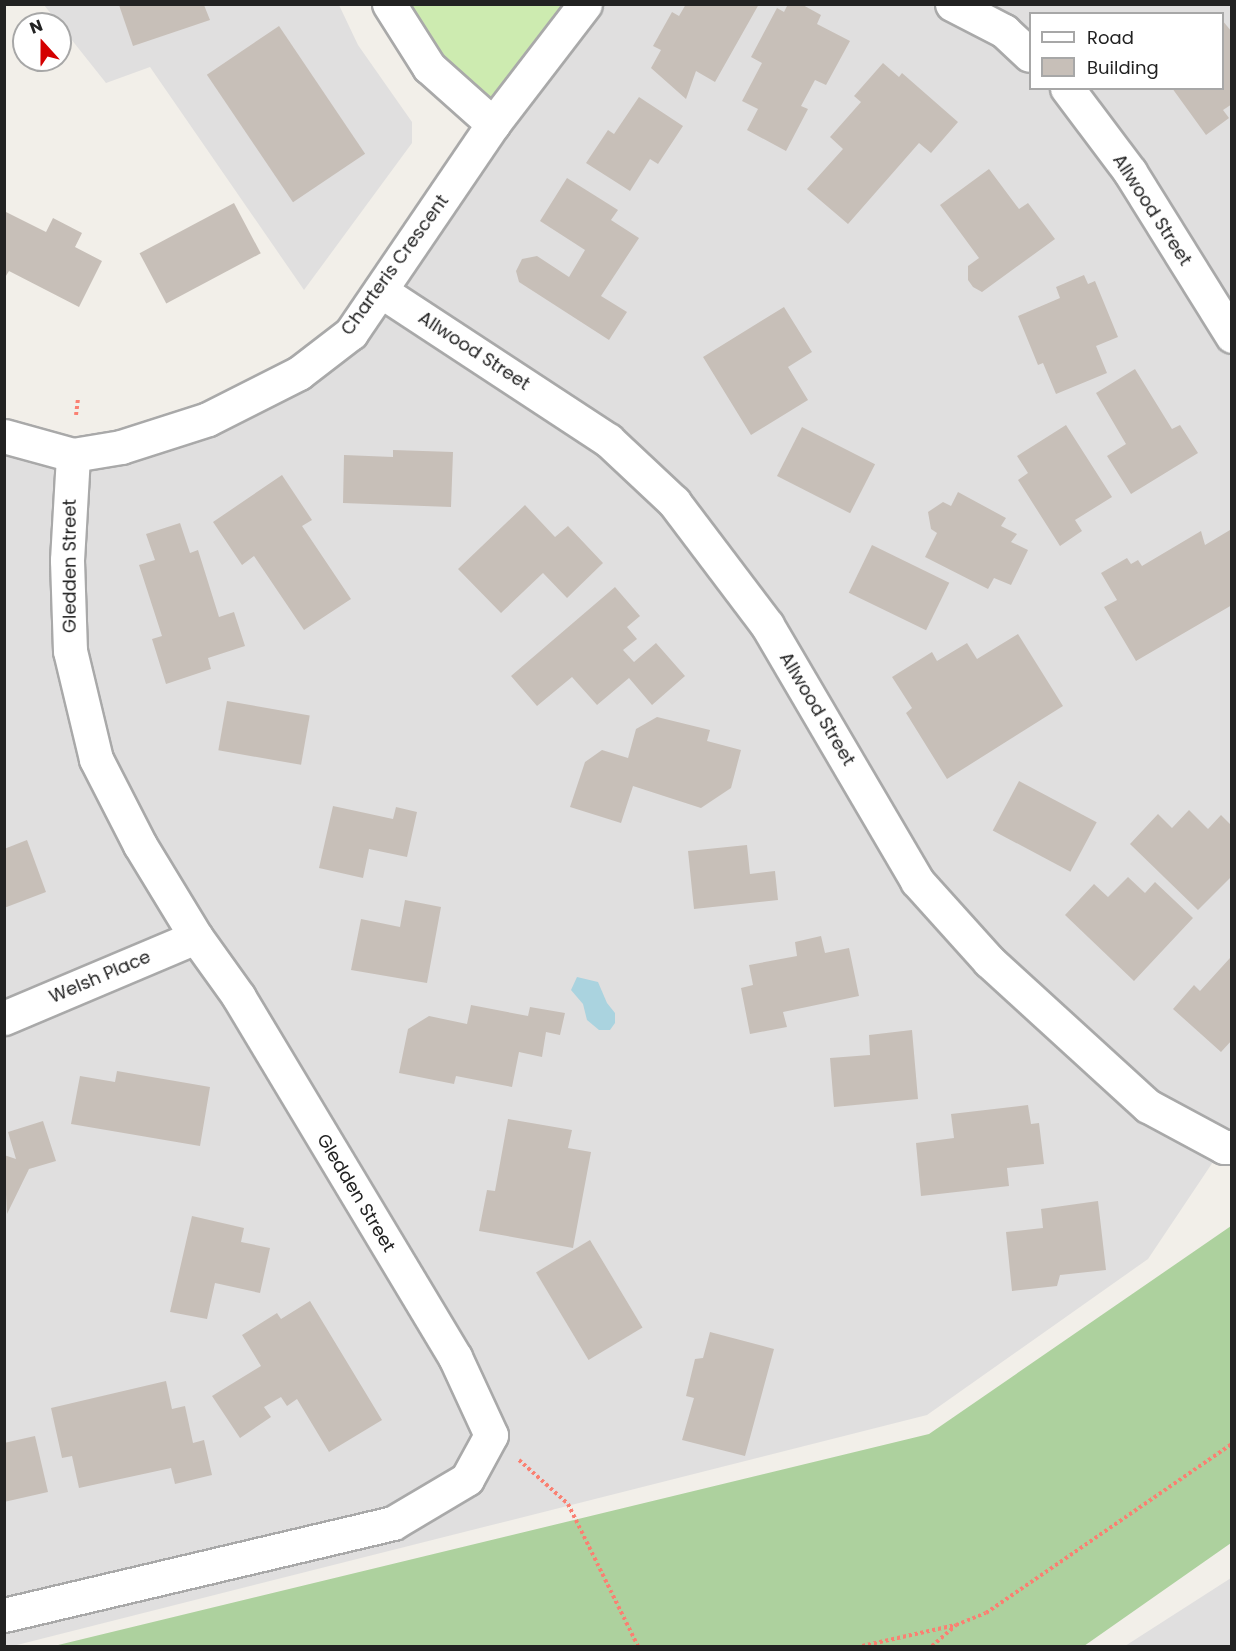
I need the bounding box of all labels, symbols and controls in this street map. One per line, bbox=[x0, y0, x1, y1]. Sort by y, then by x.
north arrow bbox=[12, 12, 72, 72]
legend bbox=[1029, 12, 1224, 90]
text: N bbox=[26, 14, 46, 39]
text: Road bbox=[1087, 25, 1134, 50]
text: Building bbox=[1087, 55, 1159, 80]
street label: Allwood Street bbox=[1108, 150, 1196, 270]
street label: Charteris Crescent bbox=[337, 190, 453, 340]
street label: Allwood Street bbox=[414, 307, 534, 395]
street label: Gledden Street bbox=[59, 499, 81, 633]
street label: Allwood Street bbox=[775, 648, 859, 770]
street label: Welsh Place bbox=[46, 946, 154, 1008]
street label: Gledden Street bbox=[312, 1130, 400, 1256]

